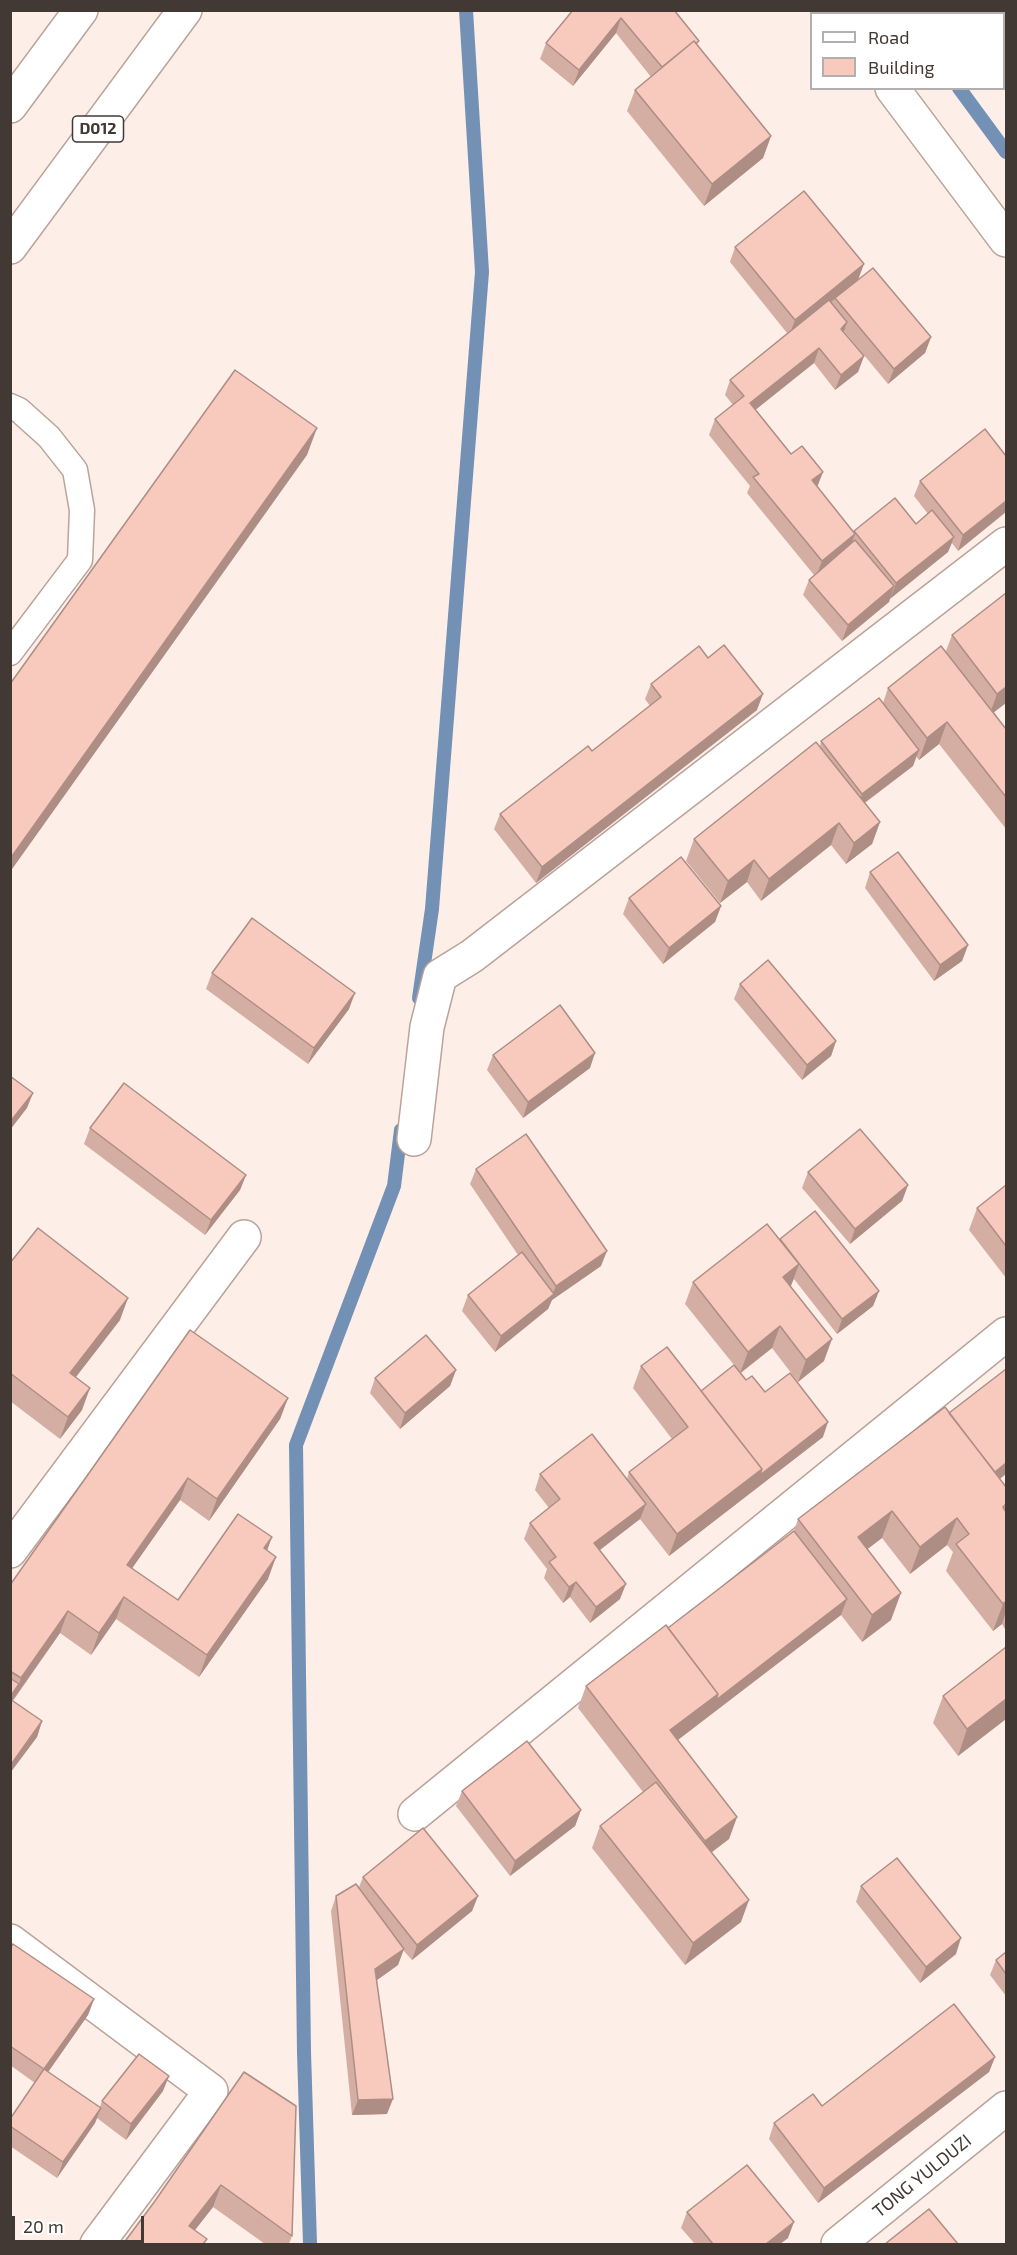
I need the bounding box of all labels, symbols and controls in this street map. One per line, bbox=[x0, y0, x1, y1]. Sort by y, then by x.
legend bbox=[810, 12, 1005, 90]
text: Road bbox=[868, 26, 909, 48]
text: Building bbox=[868, 56, 935, 78]
road number: D012 bbox=[72, 116, 124, 142]
street label: TONG YULDUZI bbox=[868, 2130, 976, 2222]
scale bar bbox=[15, 2204, 147, 2242]
text: 20 m bbox=[23, 2215, 64, 2237]

